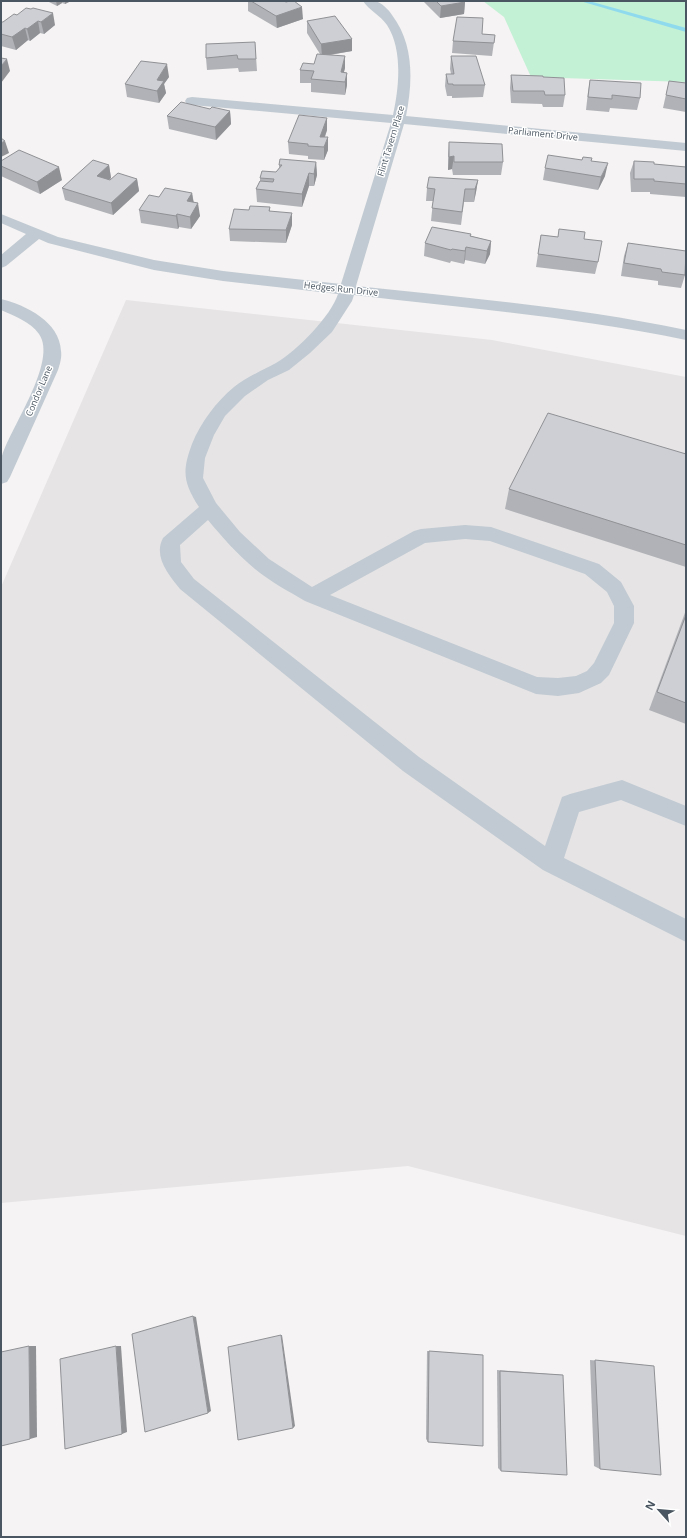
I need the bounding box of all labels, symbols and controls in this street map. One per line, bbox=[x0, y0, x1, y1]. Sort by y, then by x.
street label: Flint Tavern Place bbox=[374, 104, 407, 178]
street label: Parliament Drive bbox=[508, 123, 579, 144]
street label: Hedges Run Drive bbox=[303, 278, 379, 299]
street label: Condor Lane bbox=[22, 363, 55, 418]
north arrow bbox=[639, 1490, 679, 1530]
text: N bbox=[641, 1498, 658, 1513]

